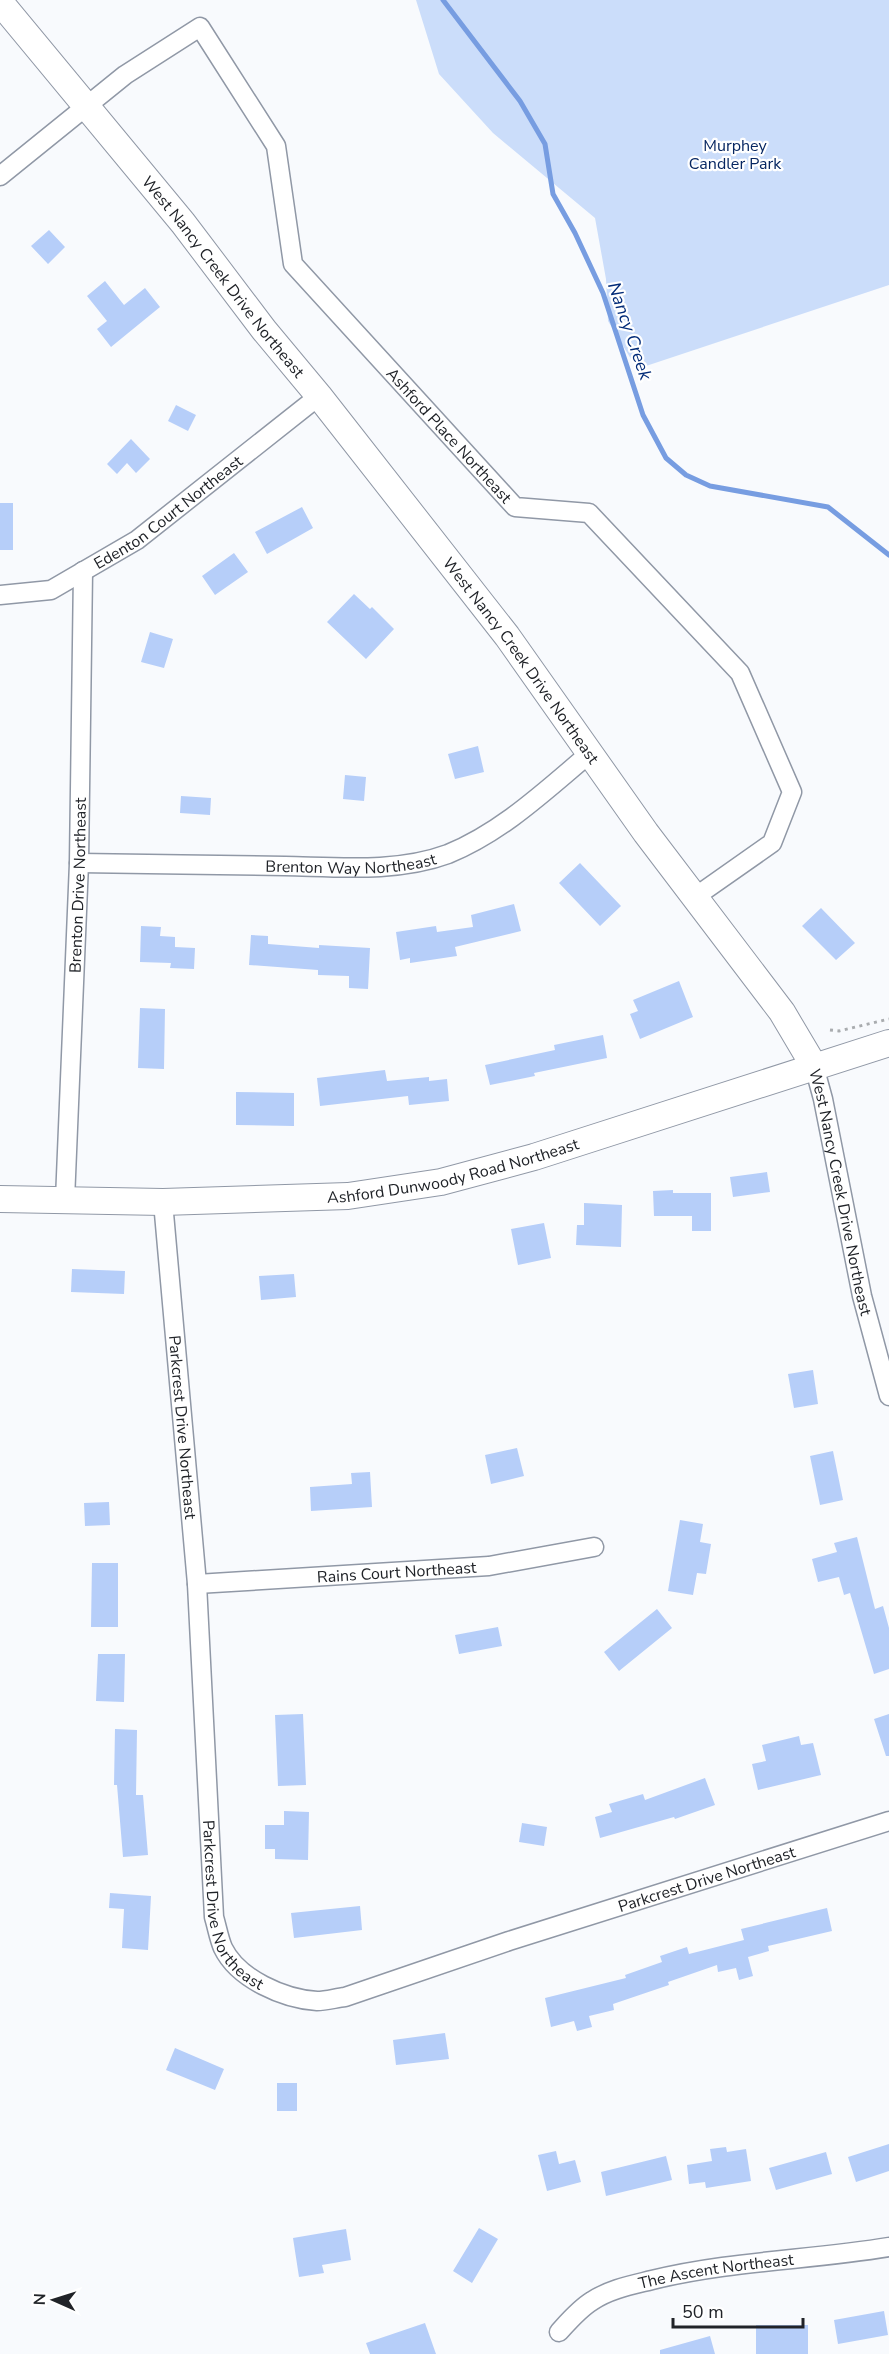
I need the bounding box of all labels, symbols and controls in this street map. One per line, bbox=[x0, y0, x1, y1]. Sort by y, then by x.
park label: Murphey Candler Park bbox=[689, 135, 782, 175]
street label: West Nancy Creek Drive Northeast bbox=[136, 171, 309, 383]
water label: Nancy Creek bbox=[602, 279, 658, 384]
street label: Ashford Place Northeast bbox=[381, 363, 517, 509]
street label: Edenton Court Northeast bbox=[90, 451, 248, 575]
street label: West Nancy Creek Drive Northeast bbox=[437, 553, 604, 769]
street label: Brenton Drive Northeast bbox=[64, 797, 92, 974]
street label: Brenton Way Northeast bbox=[265, 848, 439, 880]
street label: West Nancy Creek Drive Northeast bbox=[803, 1067, 877, 1318]
street label: Ashford Dunwoody Road Northeast bbox=[327, 1133, 582, 1209]
street label: Parkcrest Drive Northeast bbox=[163, 1334, 201, 1521]
street label: Rains Court Northeast bbox=[316, 1557, 477, 1589]
street label: Parkcrest Drive Northeast bbox=[197, 1819, 268, 1996]
street label: Parkcrest Drive Northeast bbox=[615, 1841, 798, 1918]
street label: The Ascent Northeast bbox=[636, 2249, 795, 2295]
north arrow bbox=[24, 2270, 84, 2330]
scale bar bbox=[673, 2291, 804, 2329]
text: N bbox=[29, 2293, 51, 2306]
text: 50 m bbox=[682, 2300, 724, 2324]

